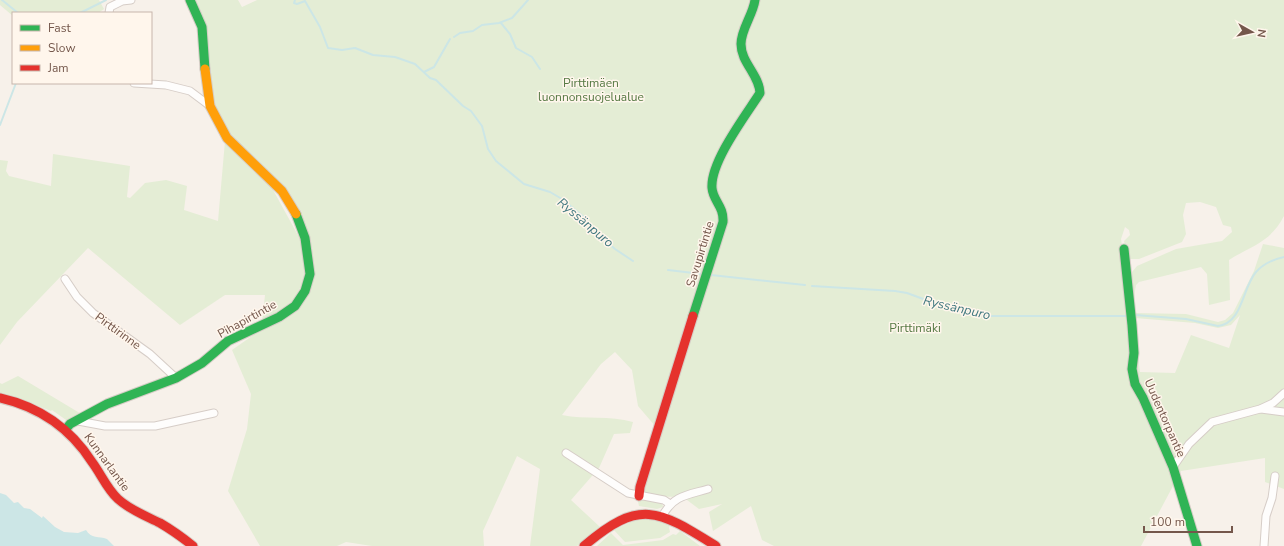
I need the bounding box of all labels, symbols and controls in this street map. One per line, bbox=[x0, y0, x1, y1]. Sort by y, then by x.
legend bbox=[12, 12, 152, 84]
north arrow bbox=[1232, 12, 1272, 52]
text: Fast bbox=[48, 20, 71, 36]
text: N bbox=[1253, 28, 1269, 38]
text: Slow bbox=[48, 40, 76, 56]
text: Jam bbox=[47, 60, 69, 76]
park label: Pirttimäen luonnonsuojelualue bbox=[538, 75, 644, 105]
water label: Ryssänpuro bbox=[553, 194, 617, 252]
street label: Savupirtintie bbox=[682, 219, 718, 289]
water label: Ryssänpuro bbox=[921, 291, 992, 324]
street label: Pihapirtintie bbox=[215, 296, 279, 342]
street label: Pirttirinne bbox=[92, 309, 144, 353]
park label: Pirttimäki bbox=[889, 320, 941, 336]
street label: Uudentorpantie bbox=[1141, 376, 1189, 460]
street label: Kunnarlantie bbox=[80, 430, 134, 494]
scale bar bbox=[1144, 508, 1232, 534]
text: 100 m bbox=[1150, 514, 1185, 530]

